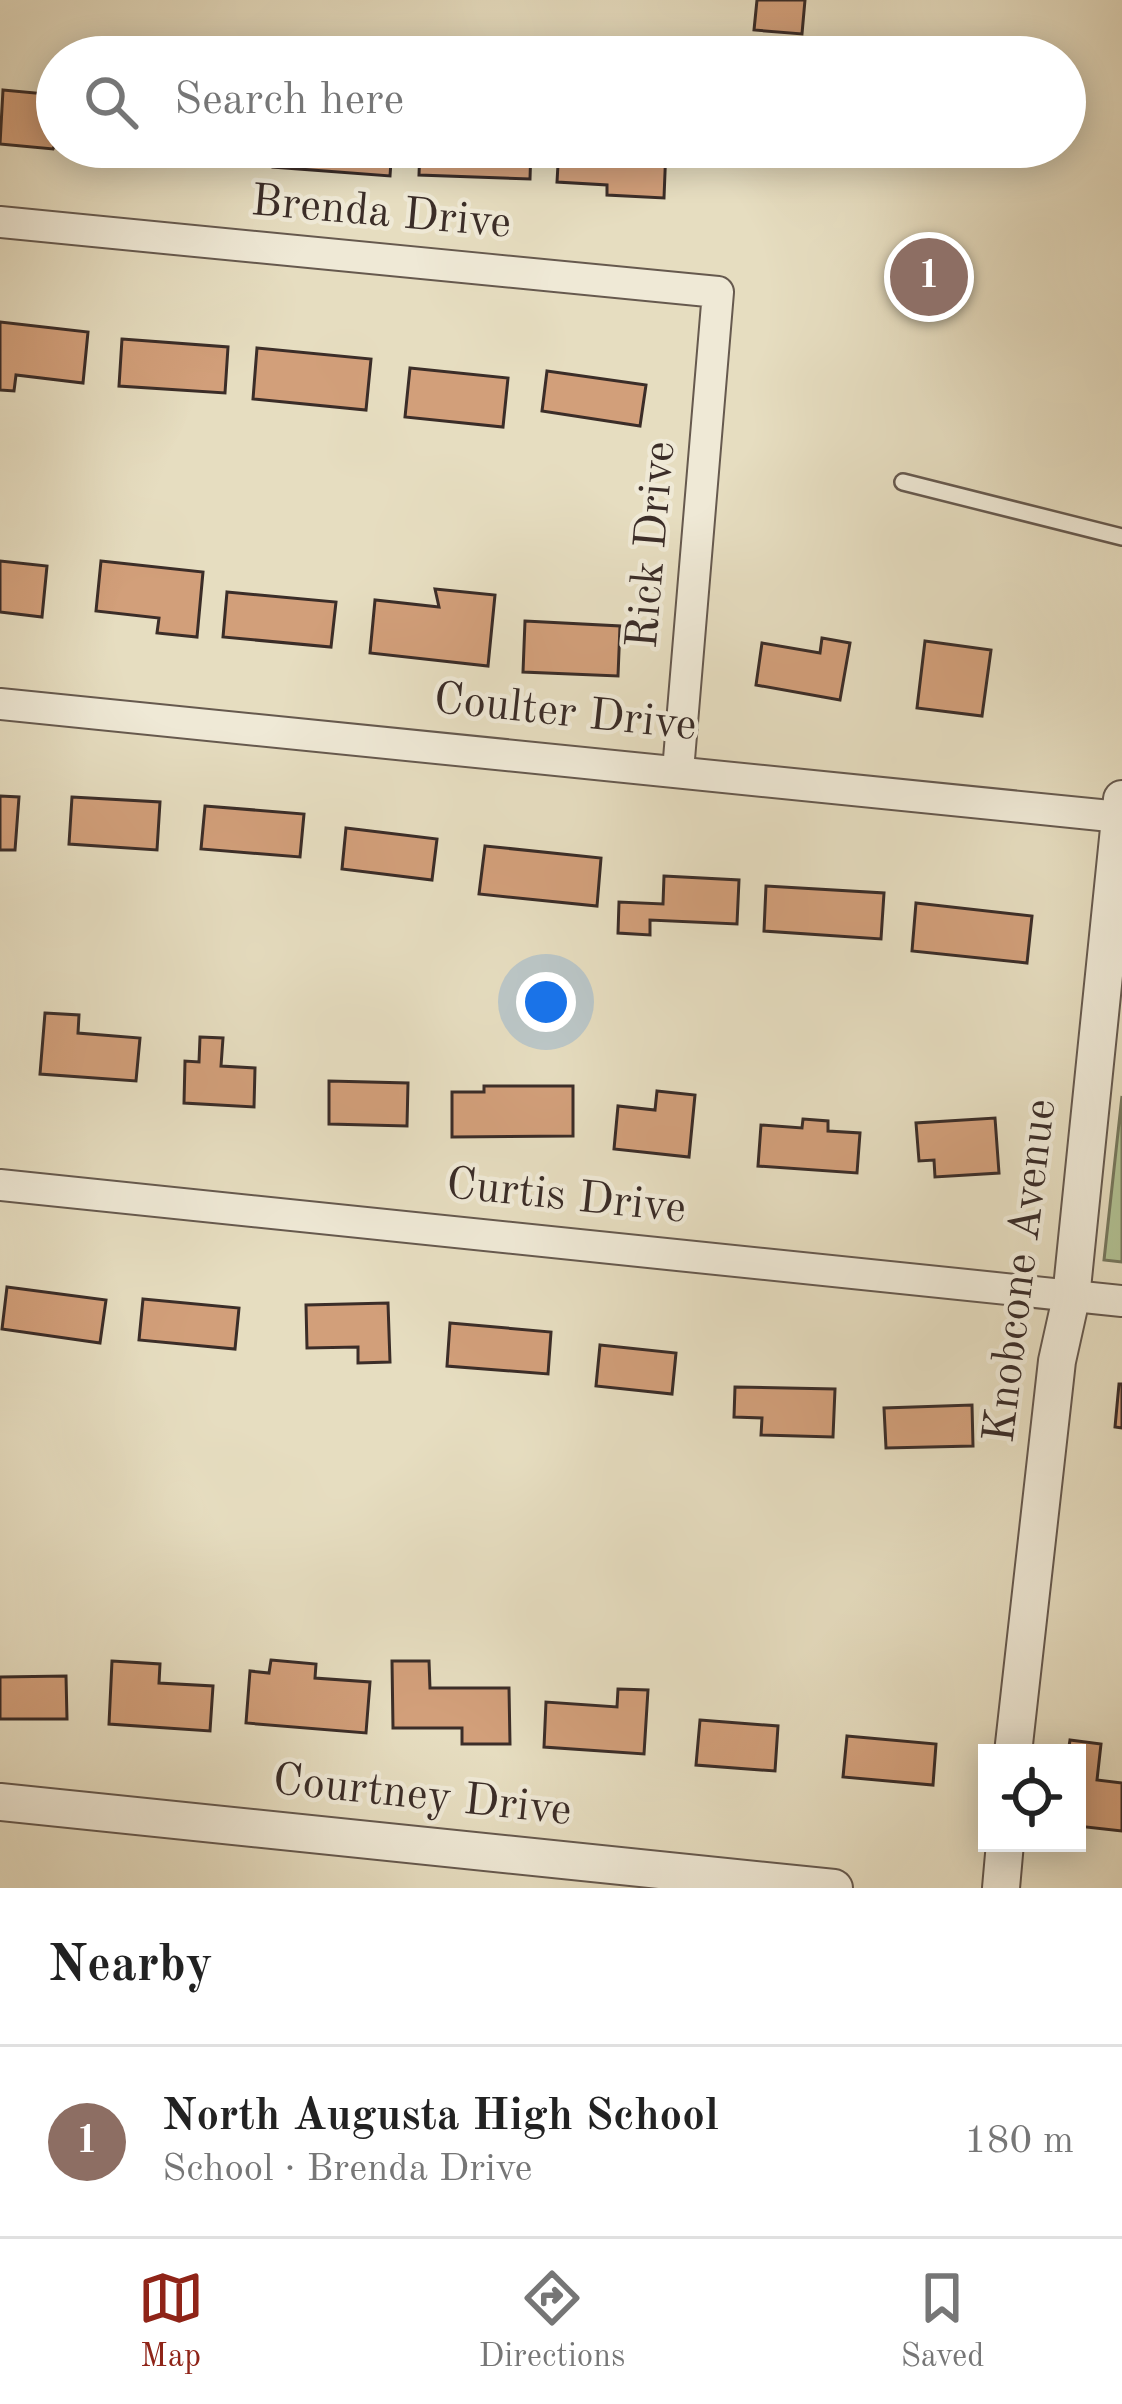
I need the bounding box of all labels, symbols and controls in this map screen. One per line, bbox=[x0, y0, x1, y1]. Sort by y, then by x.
search box bbox=[36, 36, 1086, 168]
icon: search bbox=[78, 69, 144, 135]
text: Search here bbox=[174, 79, 404, 124]
street label: Brenda Drive bbox=[249, 180, 513, 248]
pin: 1 bbox=[890, 232, 968, 322]
street label: Rick Drive bbox=[622, 439, 684, 651]
street label: Coulter Drive bbox=[431, 678, 699, 750]
your location bbox=[516, 972, 576, 1032]
street label: Knobcone Avenue bbox=[979, 1096, 1065, 1446]
street label: Curtis Drive bbox=[444, 1163, 688, 1233]
map controls bbox=[978, 1744, 1086, 1852]
button: locate bbox=[978, 1744, 1086, 1852]
street label: Courtney Drive bbox=[270, 1759, 574, 1835]
text: Nearby bbox=[48, 1941, 213, 1992]
text: North Augusta High School bbox=[162, 2095, 719, 2140]
text: 1 bbox=[76, 2122, 98, 2161]
text: 180 m bbox=[964, 2122, 1074, 2161]
text: School · Brenda Drive bbox=[162, 2150, 533, 2189]
tab: Map bbox=[138, 2265, 204, 2378]
tab: Directions bbox=[479, 2265, 625, 2378]
tab: Saved bbox=[900, 2265, 984, 2378]

